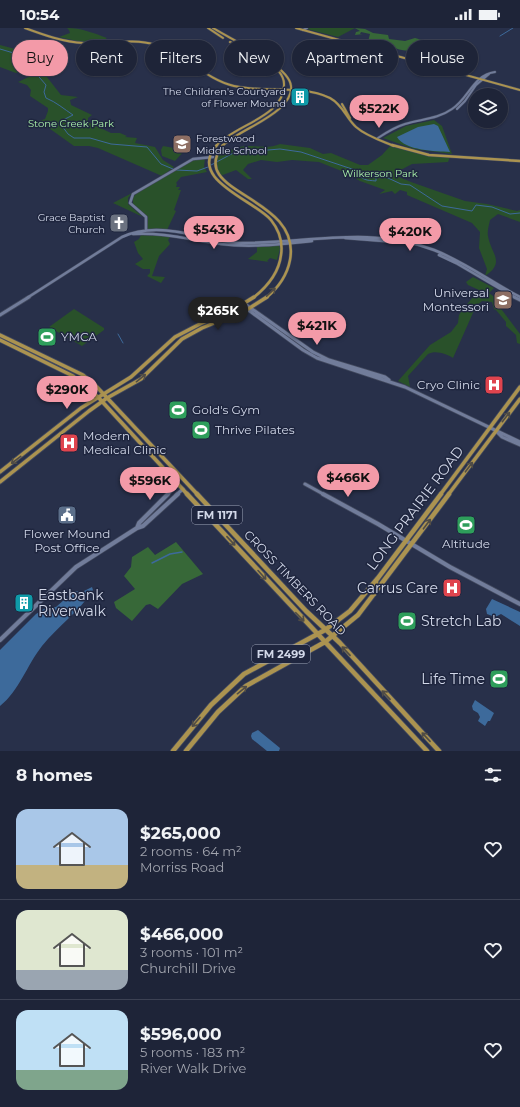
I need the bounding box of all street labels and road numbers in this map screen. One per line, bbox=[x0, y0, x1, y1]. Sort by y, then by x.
street label: LONG PRAIRIE ROAD bbox=[362, 442, 468, 574]
road number: FM 1171 bbox=[192, 506, 242, 524]
street label: CROSS TIMBERS ROAD bbox=[241, 527, 350, 638]
road number: FM 2499 bbox=[252, 645, 310, 663]

